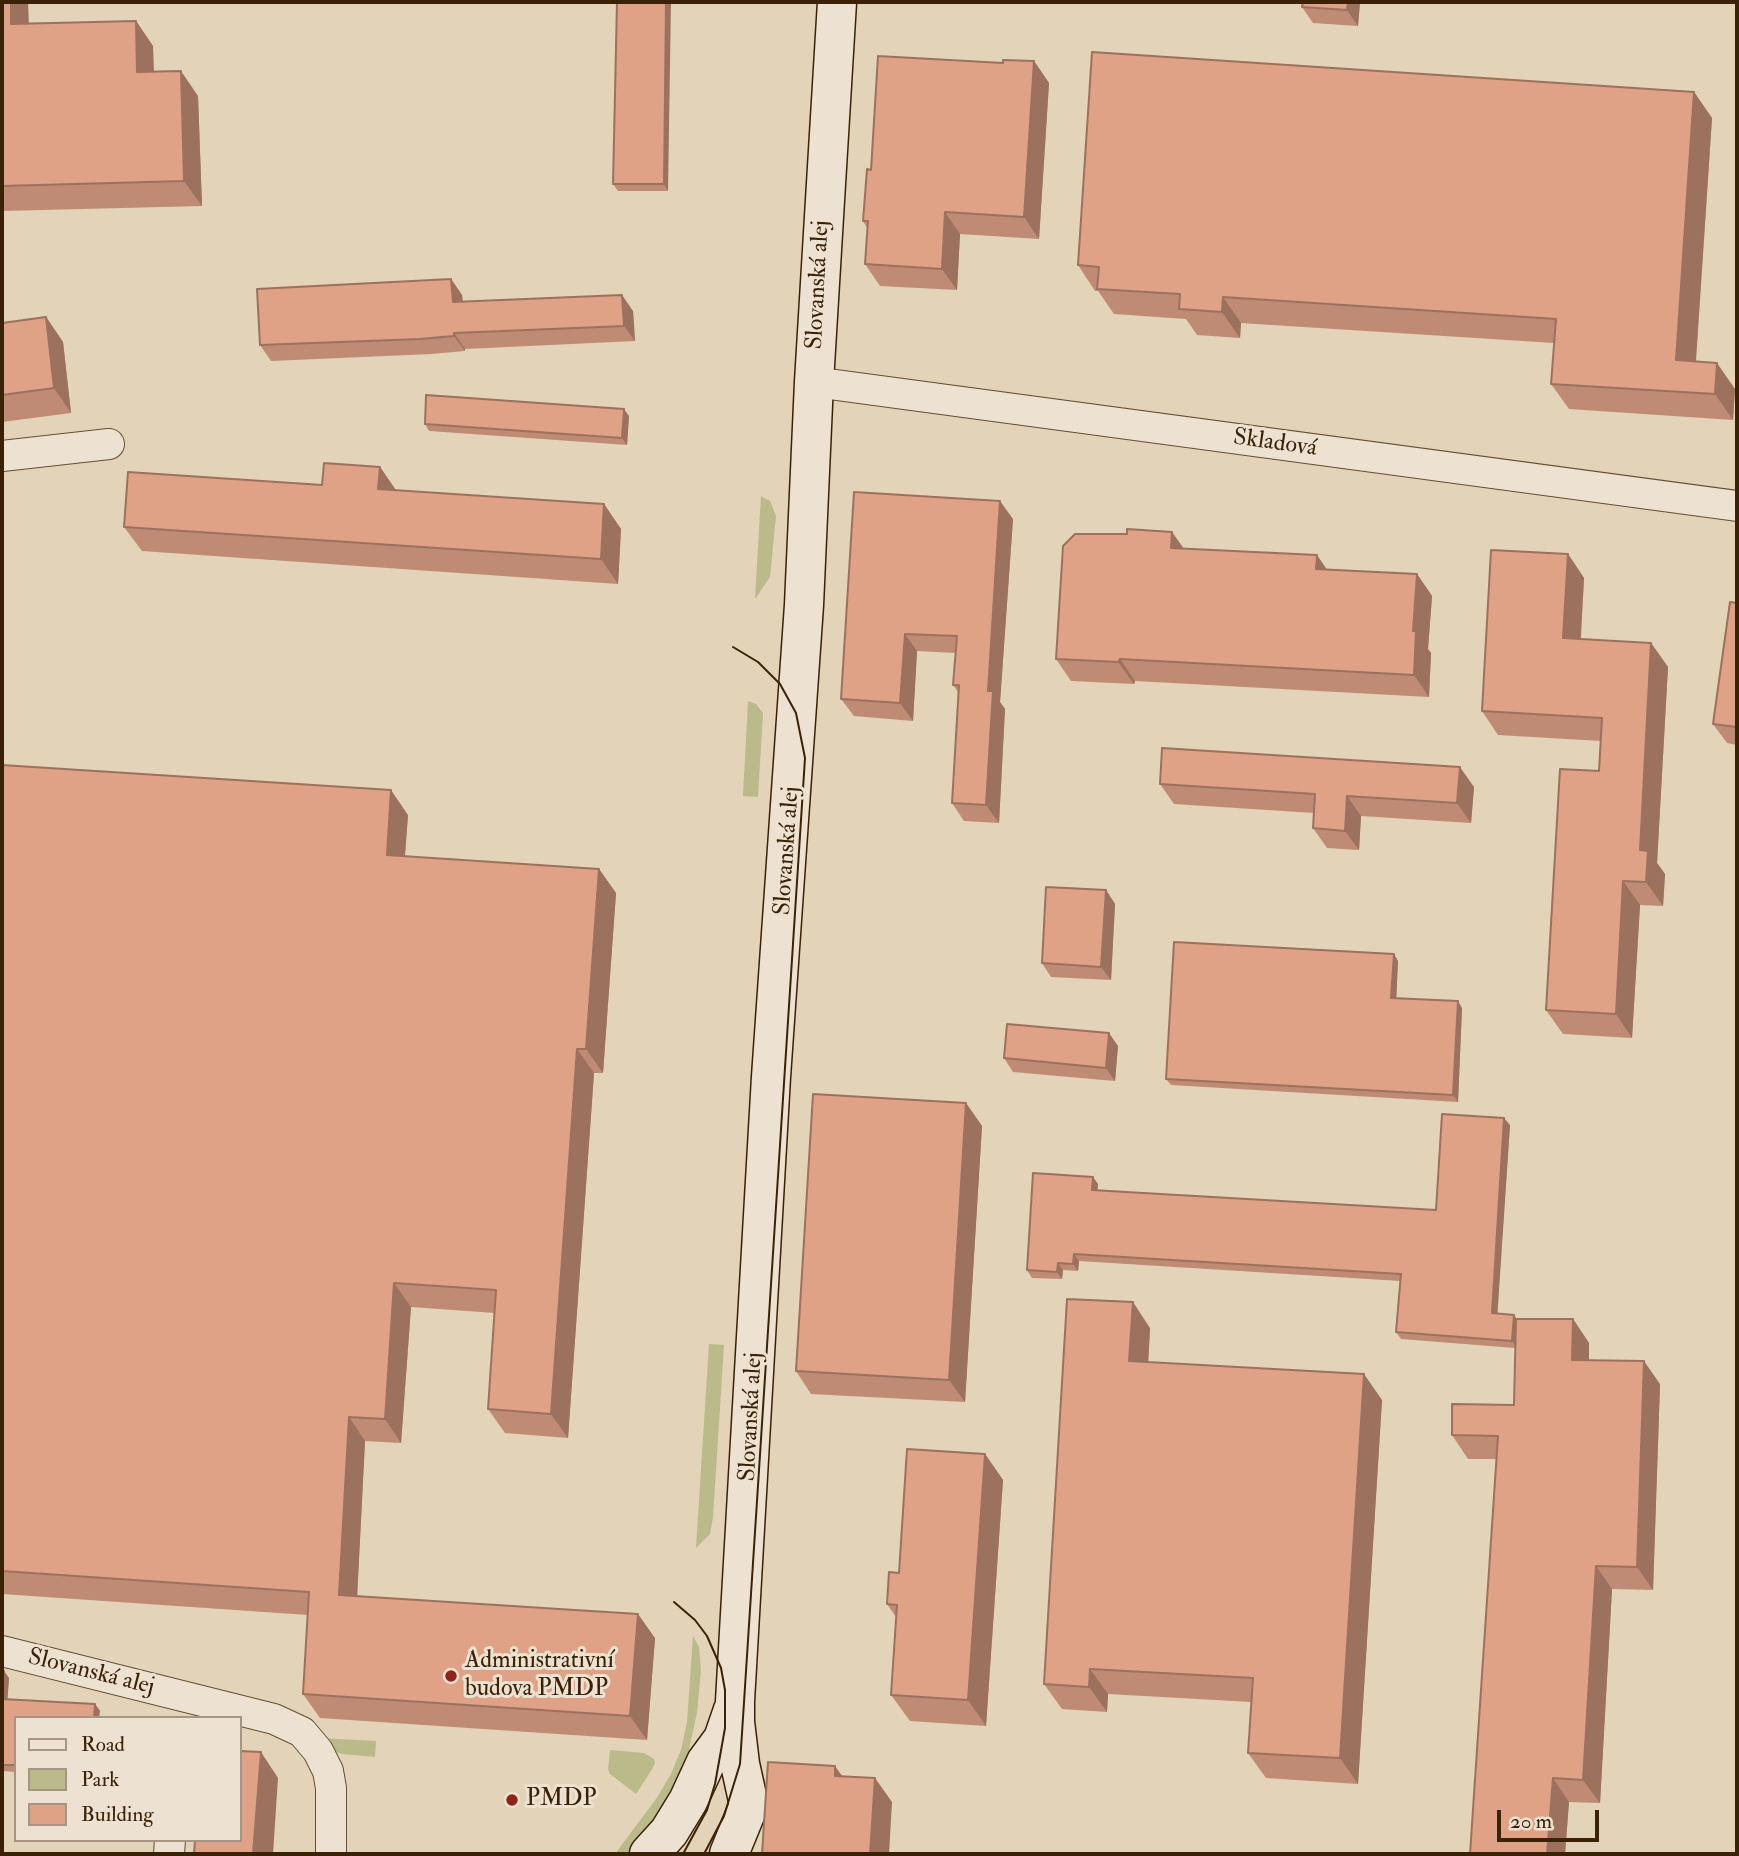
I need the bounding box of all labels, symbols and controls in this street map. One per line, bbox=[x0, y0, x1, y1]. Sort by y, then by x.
street label: Slovanská alej bbox=[801, 220, 837, 350]
street label: Skladová bbox=[1231, 424, 1319, 464]
street label: Slovanská alej bbox=[769, 786, 807, 916]
street label: Slovanská alej bbox=[734, 1352, 770, 1482]
street label: Slovanská alej bbox=[25, 1643, 157, 1703]
place label: Administrativní budova PMDP bbox=[465, 1648, 614, 1704]
marker: Administrativní budova PMDP bbox=[443, 1668, 459, 1684]
legend bbox=[14, 1716, 242, 1842]
text: Road bbox=[81, 1731, 125, 1758]
text: Park bbox=[81, 1766, 119, 1793]
place label: PMDP bbox=[526, 1786, 596, 1814]
marker: PMDP bbox=[504, 1792, 520, 1808]
scale bar bbox=[1501, 1797, 1602, 1841]
text: Building bbox=[81, 1801, 154, 1828]
text: 20 m bbox=[1510, 1808, 1552, 1835]

